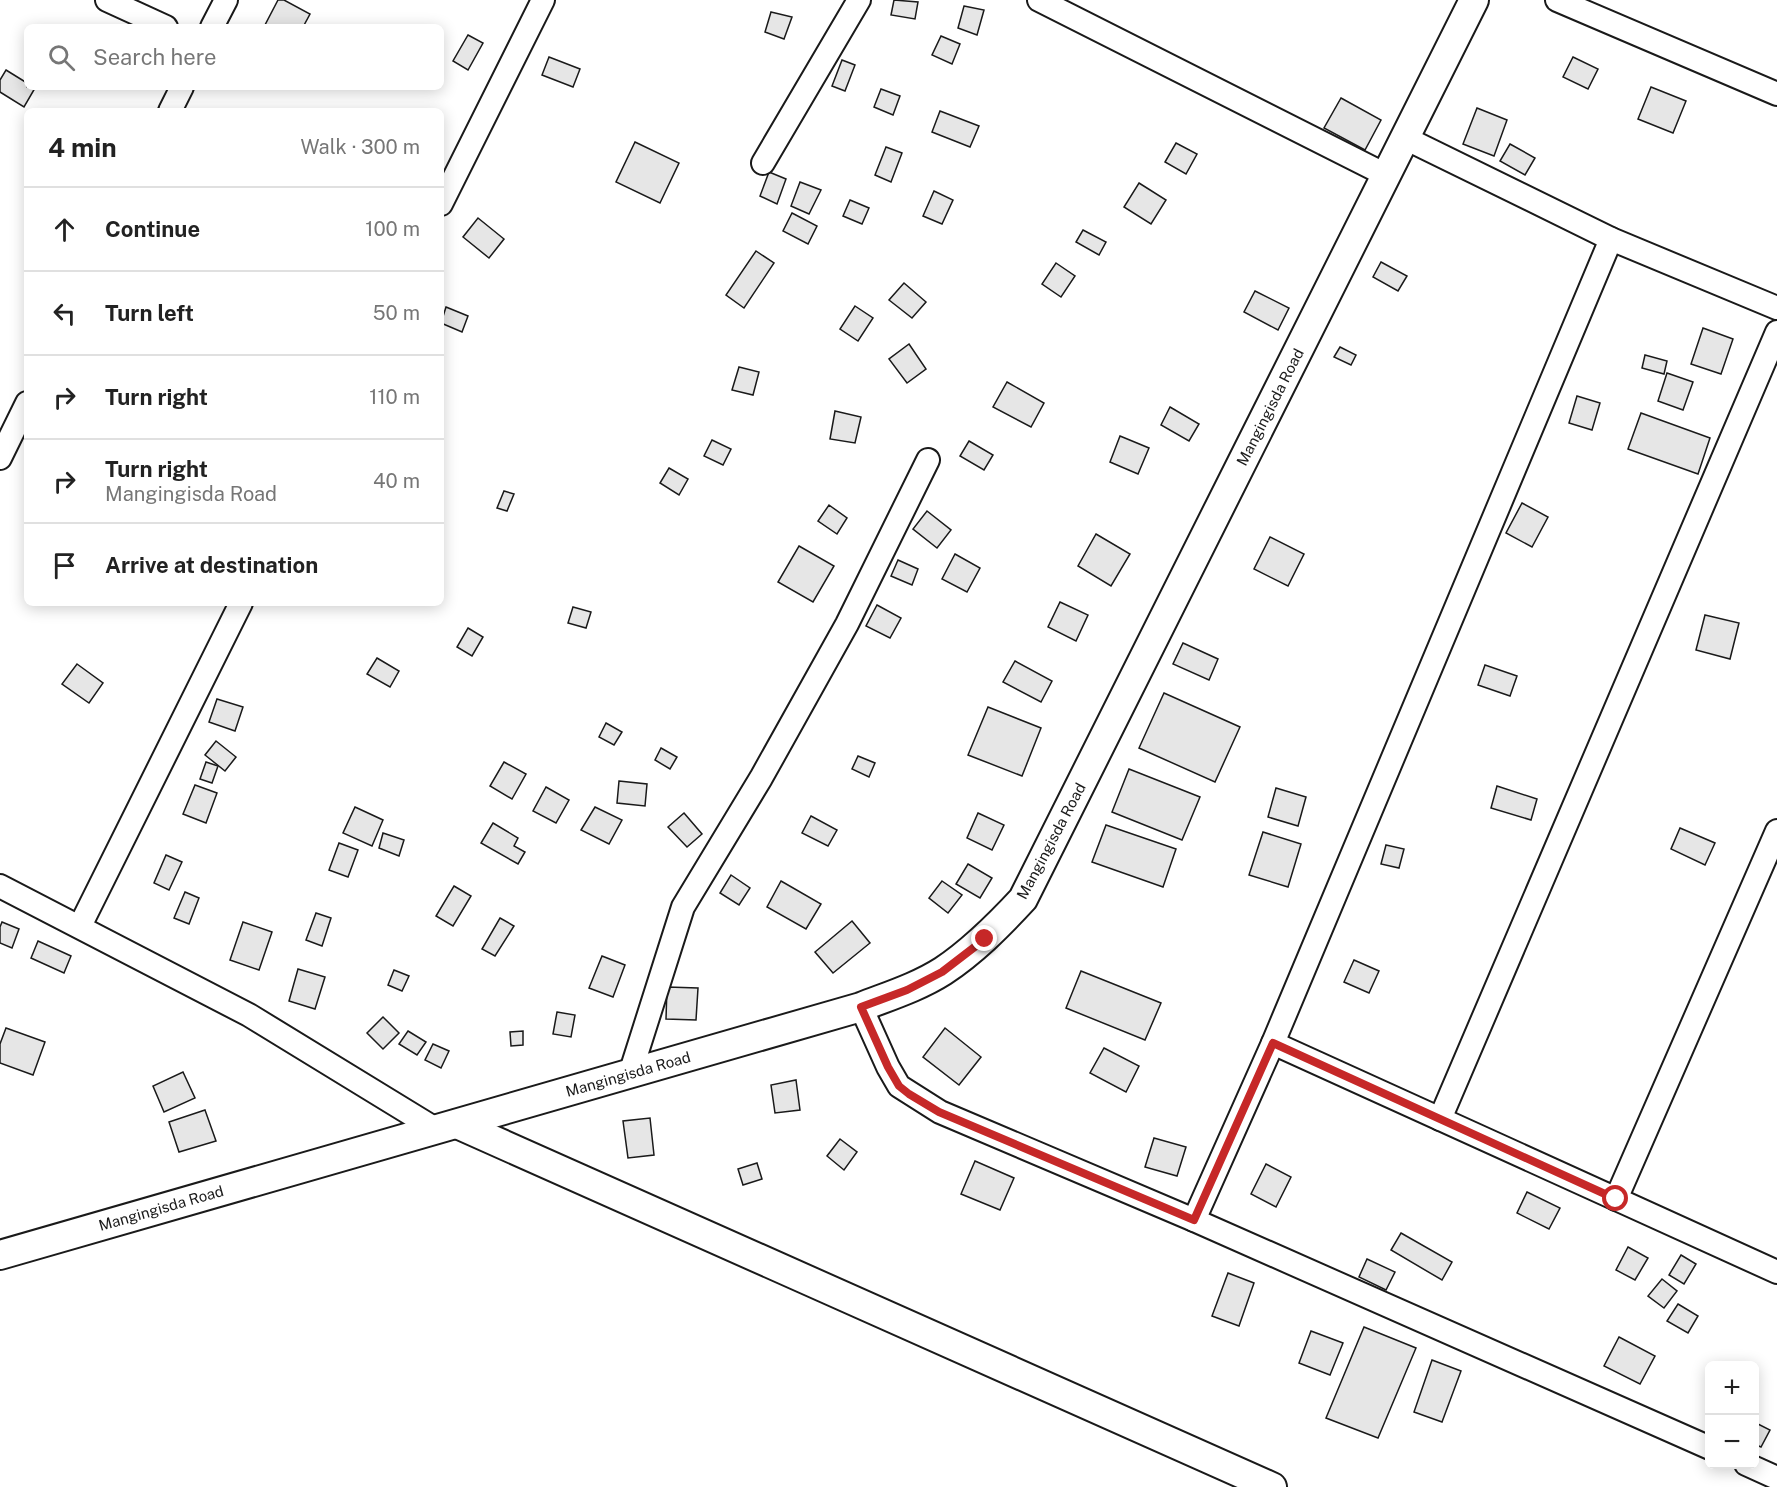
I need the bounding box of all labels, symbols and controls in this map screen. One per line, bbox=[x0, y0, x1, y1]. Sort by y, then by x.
search box bbox=[24, 24, 444, 90]
icon: search bbox=[45, 41, 78, 74]
text: Search here bbox=[93, 44, 217, 70]
text: 4 min bbox=[48, 132, 117, 163]
text: Walk · 300 m bbox=[300, 135, 420, 159]
icon: ahead bbox=[48, 213, 81, 246]
text: Continue bbox=[105, 216, 200, 242]
text: 100 m bbox=[365, 217, 420, 241]
icon: left bbox=[48, 297, 81, 330]
text: Turn left bbox=[105, 300, 194, 326]
text: 50 m bbox=[373, 301, 420, 325]
street label: Mangingisda Road bbox=[1233, 346, 1307, 468]
icon: right bbox=[48, 381, 81, 414]
text: Turn right bbox=[105, 384, 208, 410]
text: 110 m bbox=[369, 385, 420, 409]
text: Turn right bbox=[105, 456, 208, 482]
icon: right bbox=[48, 465, 81, 498]
text: 40 m bbox=[373, 469, 420, 493]
text: Mangingisda Road bbox=[105, 482, 277, 506]
icon: arrive bbox=[48, 549, 81, 582]
text: Arrive at destination bbox=[105, 552, 318, 578]
street label: Mangingisda Road bbox=[1013, 780, 1089, 902]
route end bbox=[971, 925, 997, 951]
street label: Mangingisda Road bbox=[564, 1048, 692, 1100]
street label: Mangingisda Road bbox=[97, 1182, 225, 1234]
route start bbox=[1602, 1185, 1628, 1211]
map controls bbox=[1705, 1361, 1759, 1469]
button: + bbox=[1705, 1361, 1759, 1415]
button: − bbox=[1705, 1415, 1759, 1469]

